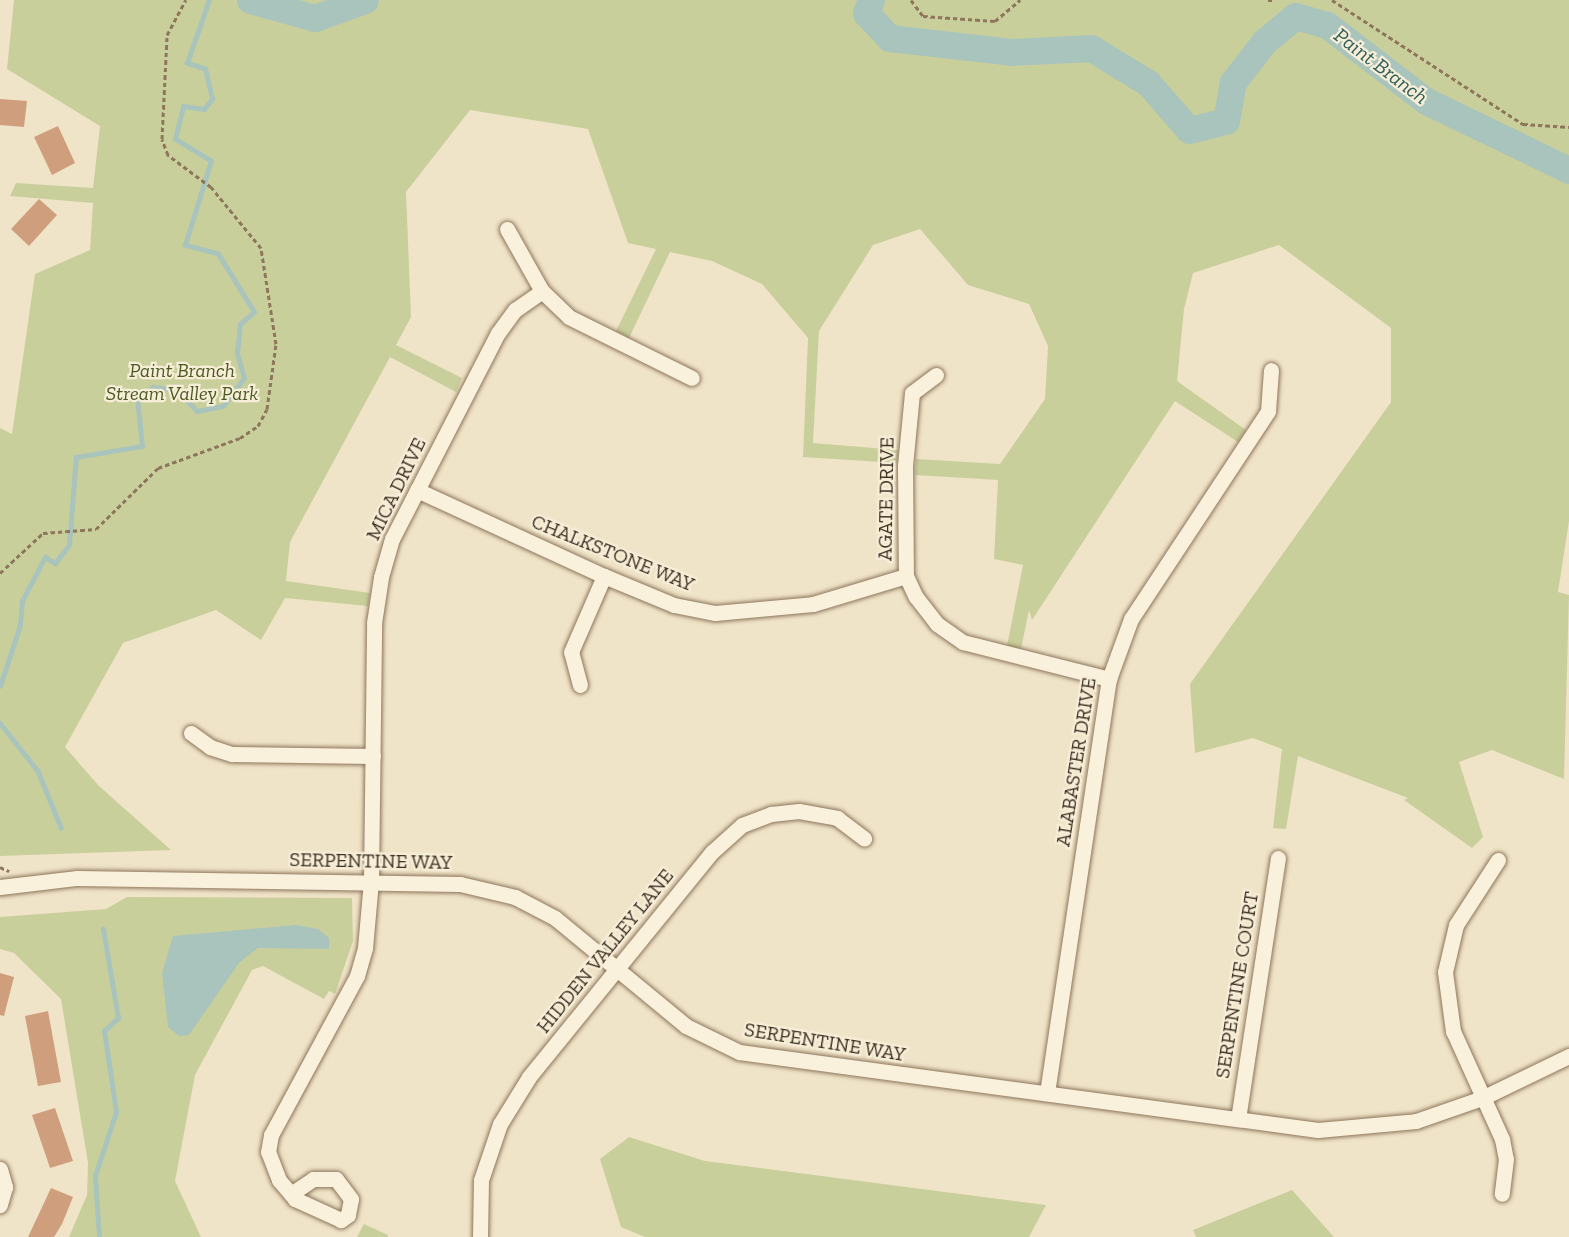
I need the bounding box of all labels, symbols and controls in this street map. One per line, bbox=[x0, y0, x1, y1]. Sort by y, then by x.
water label: Paint Branch bbox=[1329, 23, 1433, 109]
park label: Paint Branch Stream Valley Park bbox=[105, 359, 259, 406]
street label: MICA DRIVE bbox=[361, 434, 431, 544]
street label: AGATE DRIVE bbox=[873, 437, 899, 561]
street label: CHALKSTONE WAY bbox=[528, 509, 698, 597]
street label: ALABASTER DRIVE bbox=[1051, 676, 1101, 848]
street label: SERPENTINE WAY bbox=[289, 848, 453, 874]
street label: HIDDEN VALLEY LANE bbox=[531, 864, 679, 1038]
street label: SERPENTINE COURT bbox=[1210, 890, 1264, 1080]
street label: SERPENTINE WAY bbox=[742, 1017, 908, 1067]

